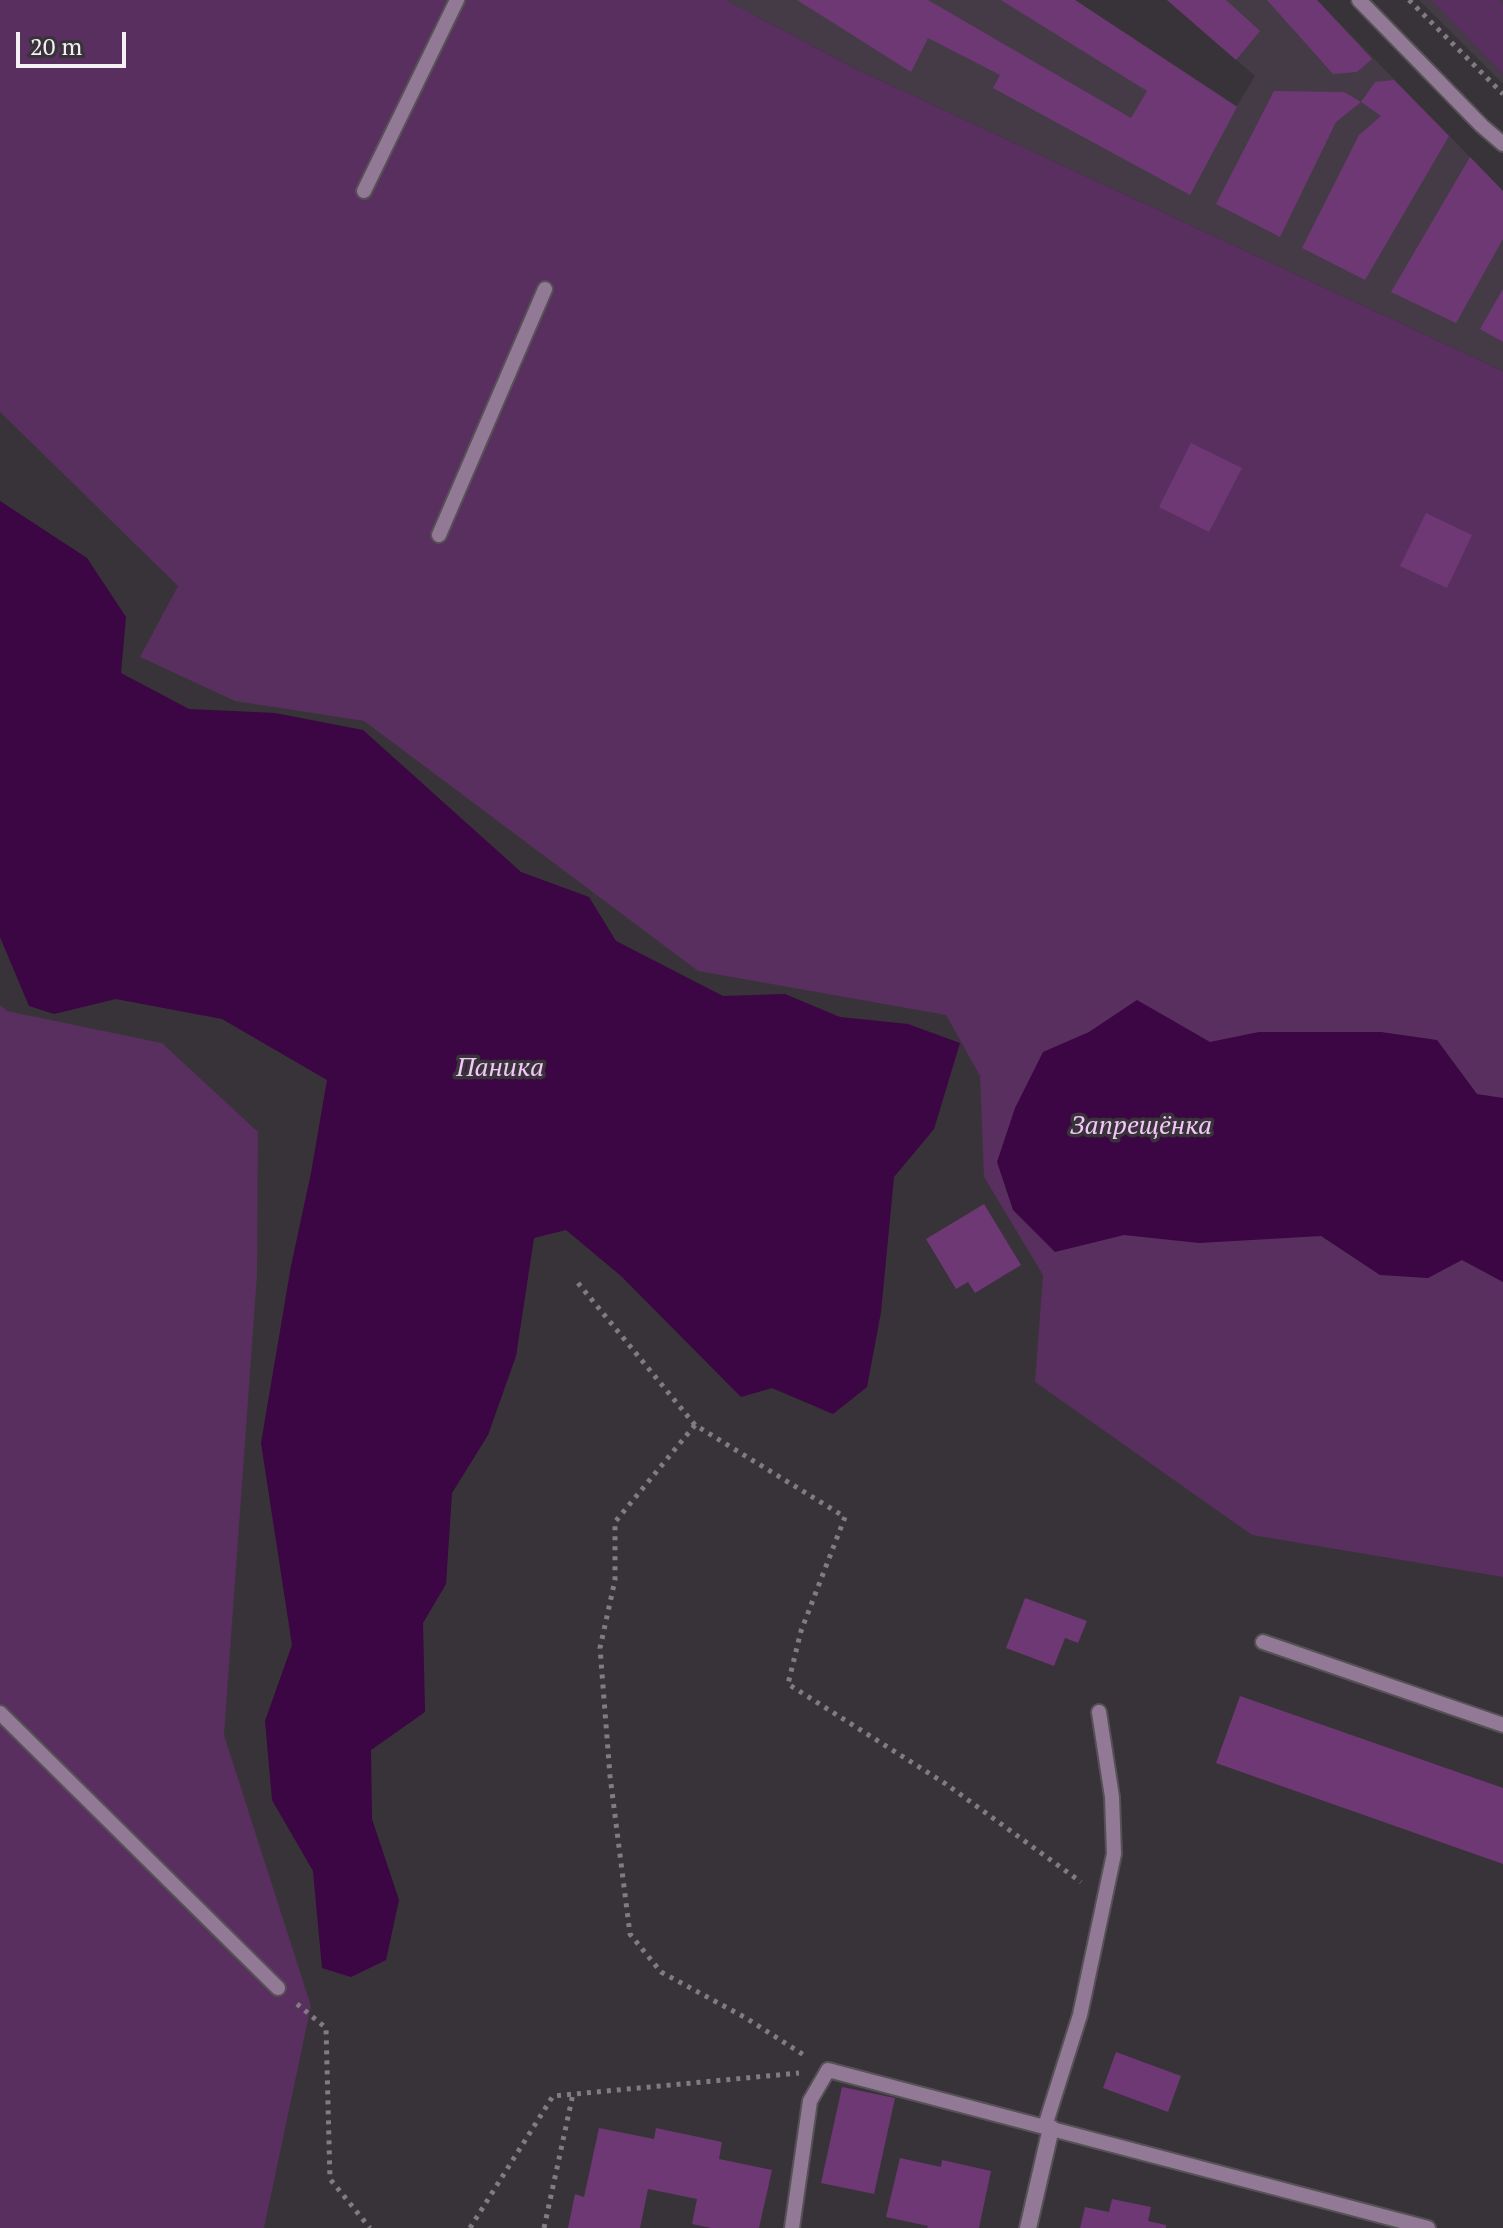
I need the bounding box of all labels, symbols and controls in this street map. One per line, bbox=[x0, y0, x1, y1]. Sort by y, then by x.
scale bar bbox=[20, 16, 130, 66]
text: 20 m bbox=[30, 30, 82, 62]
water label: Паника bbox=[456, 1053, 544, 1085]
water label: Запрещёнка bbox=[1070, 1111, 1212, 1143]

